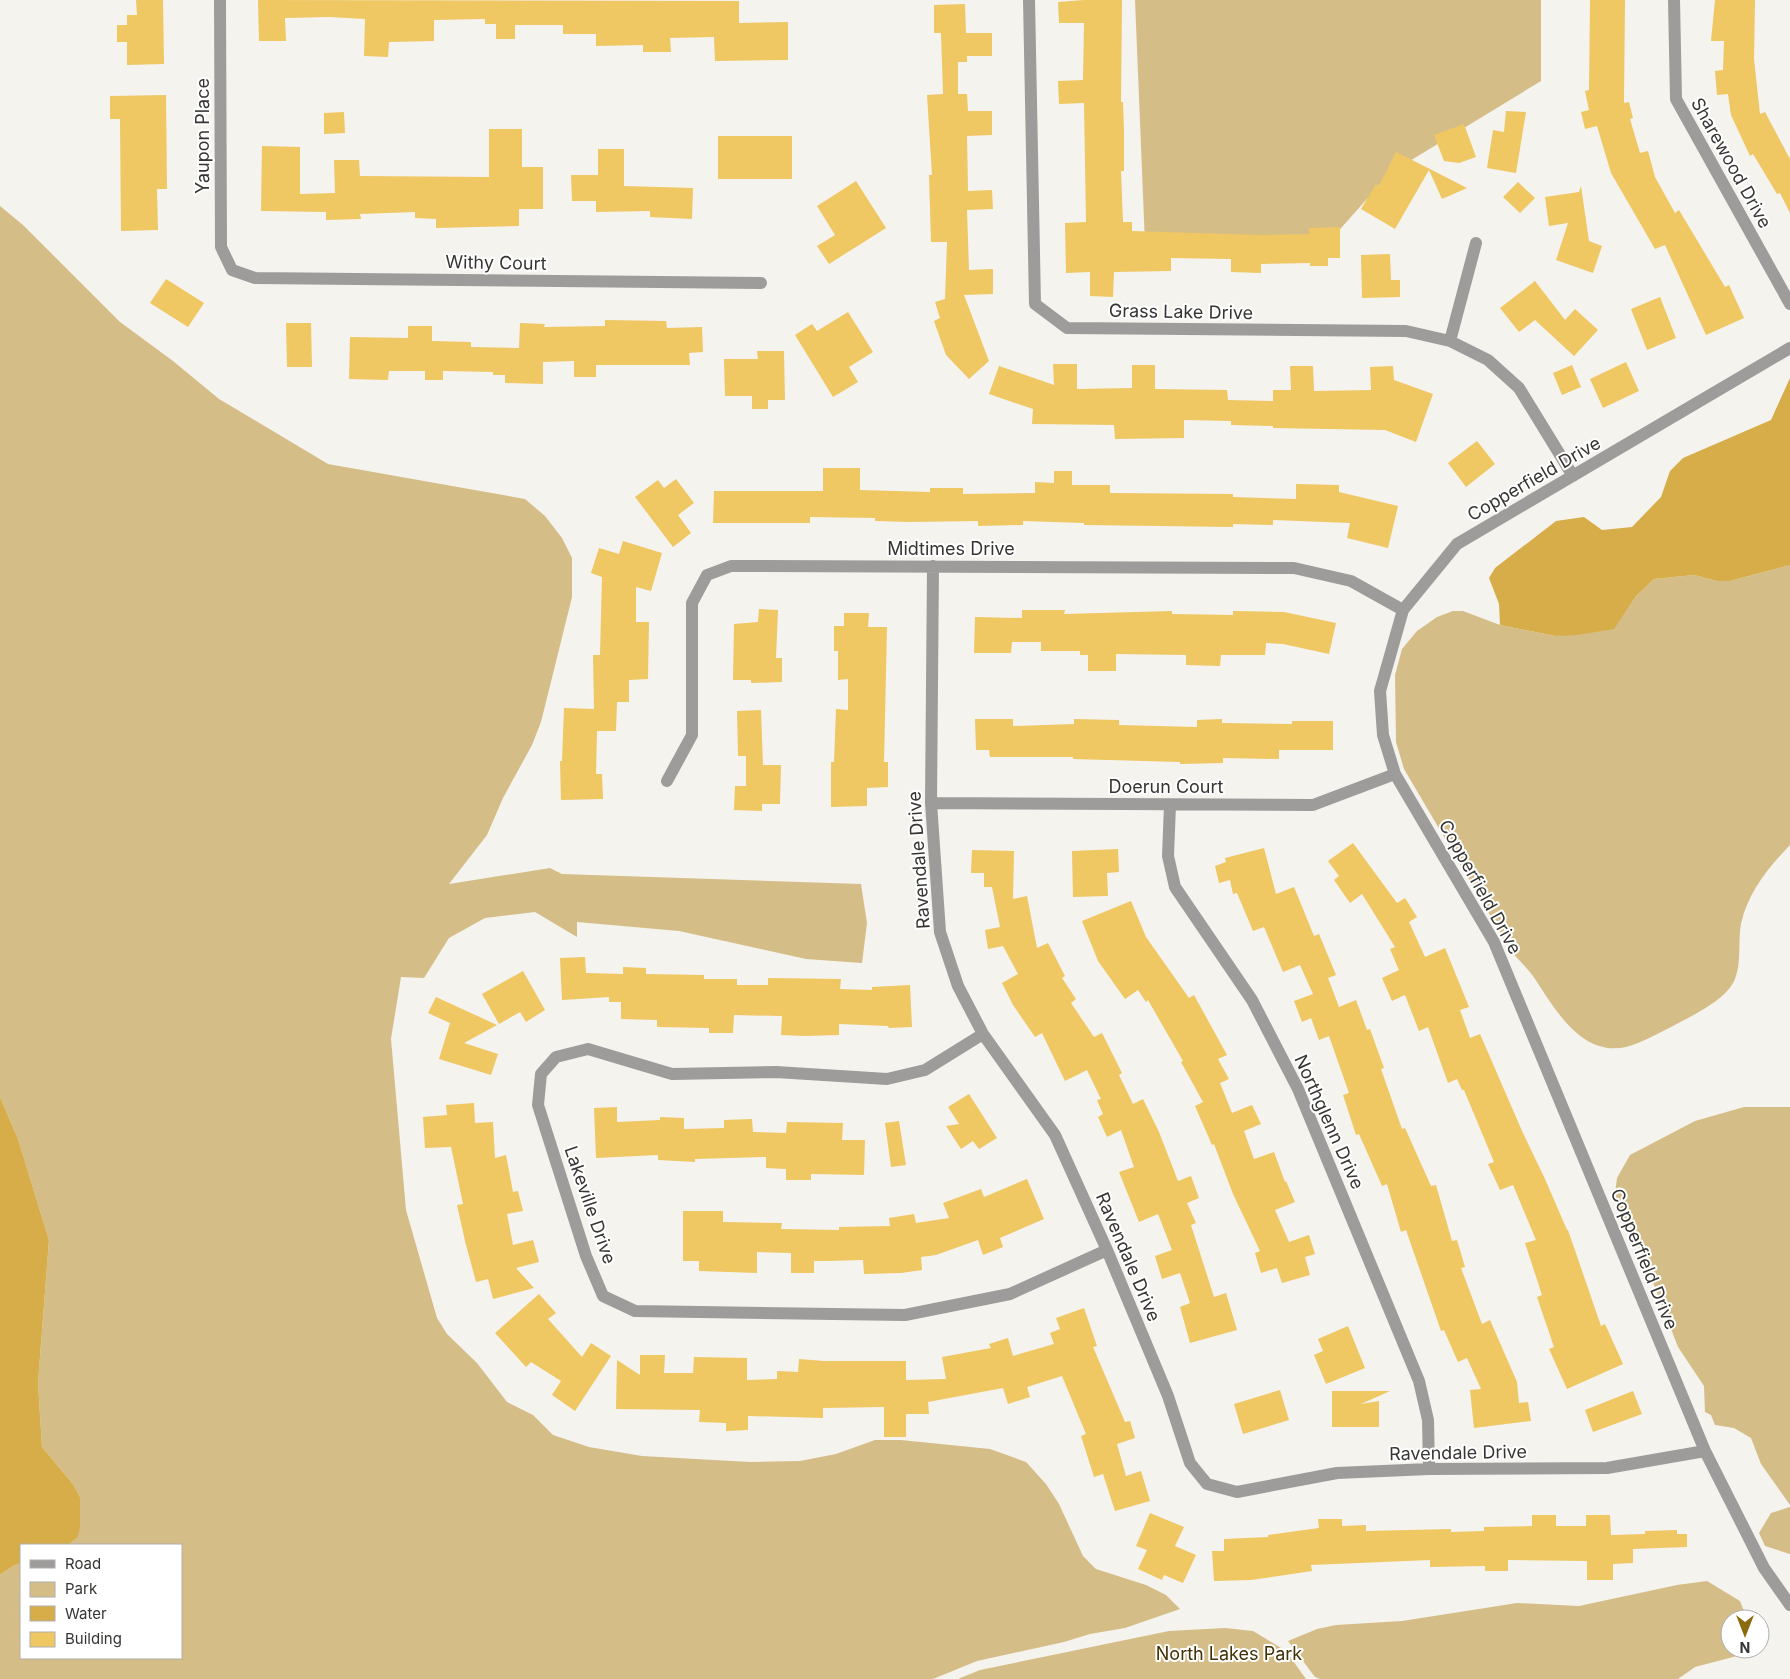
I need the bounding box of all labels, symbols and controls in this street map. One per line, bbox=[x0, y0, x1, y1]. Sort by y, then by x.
street label: Yaupon Place bbox=[192, 78, 213, 194]
street label: Sharewood Drive bbox=[1687, 94, 1776, 232]
street label: Withy Court bbox=[445, 251, 547, 274]
street label: Grass Lake Drive bbox=[1109, 300, 1253, 323]
street label: Copperfield Drive bbox=[1463, 432, 1604, 525]
street label: Midtimes Drive bbox=[887, 538, 1015, 559]
street label: Doerun Court bbox=[1109, 776, 1224, 797]
street label: Ravendale Drive bbox=[903, 790, 934, 930]
street label: Copperfield Drive bbox=[1435, 816, 1526, 958]
street label: Northglenn Drive bbox=[1290, 1051, 1369, 1192]
street label: Lakeville Drive bbox=[560, 1143, 620, 1267]
street label: Copperfield Drive bbox=[1607, 1185, 1682, 1332]
street label: Ravendale Drive bbox=[1092, 1189, 1165, 1324]
street label: Ravendale Drive bbox=[1389, 1441, 1527, 1464]
legend bbox=[20, 1544, 182, 1659]
text: Road bbox=[65, 1554, 101, 1573]
text: Park bbox=[65, 1579, 98, 1598]
text: Water bbox=[65, 1604, 107, 1623]
north arrow bbox=[1720, 1609, 1770, 1659]
text: Building bbox=[65, 1629, 122, 1648]
text: N bbox=[1740, 1639, 1750, 1656]
park label: North Lakes Park bbox=[1156, 1643, 1302, 1664]

